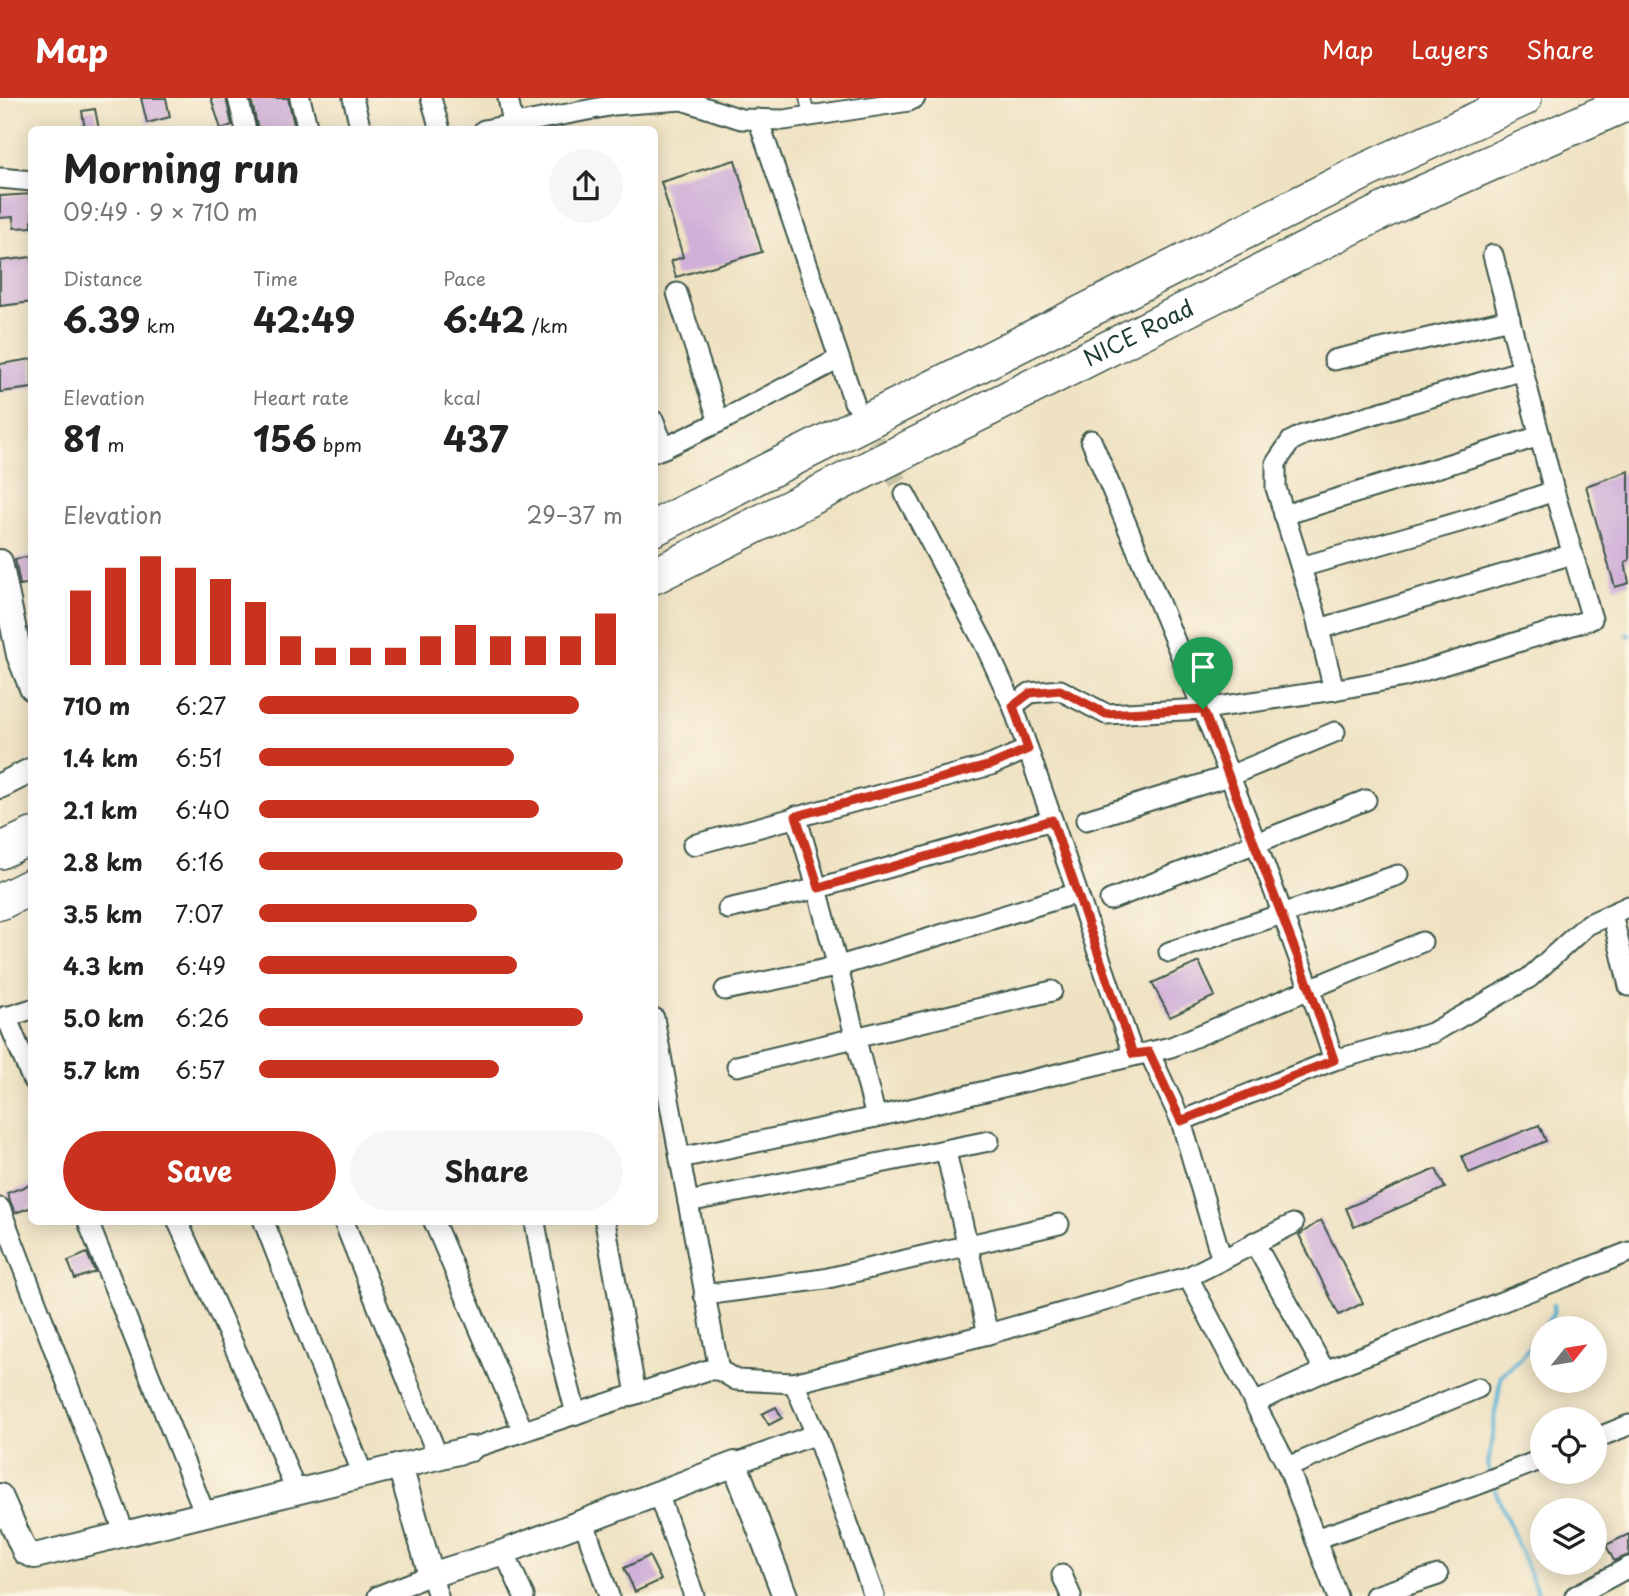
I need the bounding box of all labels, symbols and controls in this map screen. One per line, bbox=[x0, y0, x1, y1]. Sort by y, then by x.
text: Map bbox=[35, 24, 108, 74]
text: Map bbox=[1322, 31, 1373, 67]
text: Layers bbox=[1411, 31, 1488, 67]
text: Share bbox=[1526, 31, 1594, 67]
text: Morning run bbox=[63, 139, 299, 196]
button: share bbox=[549, 149, 623, 223]
text: 09:49 · 9 × 710 m bbox=[63, 194, 258, 229]
text: Distance bbox=[63, 264, 143, 292]
text: Time bbox=[253, 264, 298, 292]
text: Pace bbox=[443, 264, 486, 292]
street label: NICE Road bbox=[1077, 290, 1199, 374]
text: 6.39 bbox=[63, 292, 140, 345]
text: 42:49 bbox=[253, 292, 355, 345]
text: 6:42 bbox=[443, 292, 525, 345]
text: km bbox=[140, 311, 175, 339]
text: /km bbox=[525, 311, 568, 339]
text: Elevation bbox=[63, 383, 145, 411]
text: Heart rate bbox=[253, 383, 349, 411]
text: kcal bbox=[443, 383, 481, 411]
text: 81 bbox=[63, 411, 101, 464]
text: 156 bbox=[253, 411, 317, 464]
text: 437 bbox=[443, 411, 508, 464]
text: m bbox=[101, 430, 125, 458]
text: bpm bbox=[317, 430, 362, 458]
text: Elevation bbox=[63, 497, 162, 532]
text: 29–37 m bbox=[526, 497, 623, 532]
pin bbox=[1173, 637, 1233, 709]
icon: arrive bbox=[1184, 648, 1222, 686]
text: 710 m bbox=[63, 688, 130, 723]
text: 6:27 bbox=[175, 688, 226, 723]
text: 1.4 km bbox=[63, 740, 138, 775]
text: 6:51 bbox=[175, 740, 222, 775]
text: 2.1 km bbox=[63, 792, 138, 827]
text: 6:40 bbox=[175, 792, 230, 827]
text: 2.8 km bbox=[63, 844, 143, 879]
text: 6:16 bbox=[175, 844, 224, 879]
text: 3.5 km bbox=[63, 896, 143, 931]
text: 7:07 bbox=[175, 896, 224, 931]
text: 4.3 km bbox=[63, 948, 144, 983]
text: 6:49 bbox=[175, 948, 226, 983]
text: 5.0 km bbox=[63, 1000, 144, 1035]
text: 6:26 bbox=[175, 1000, 229, 1035]
text: 5.7 km bbox=[63, 1052, 140, 1087]
text: 6:57 bbox=[175, 1052, 225, 1087]
button: Save bbox=[63, 1131, 336, 1211]
button: Share bbox=[350, 1131, 623, 1211]
north arrow bbox=[1530, 1316, 1606, 1393]
map controls bbox=[1530, 1316, 1607, 1575]
button: locate bbox=[1530, 1407, 1607, 1484]
button: layers bbox=[1530, 1498, 1607, 1575]

